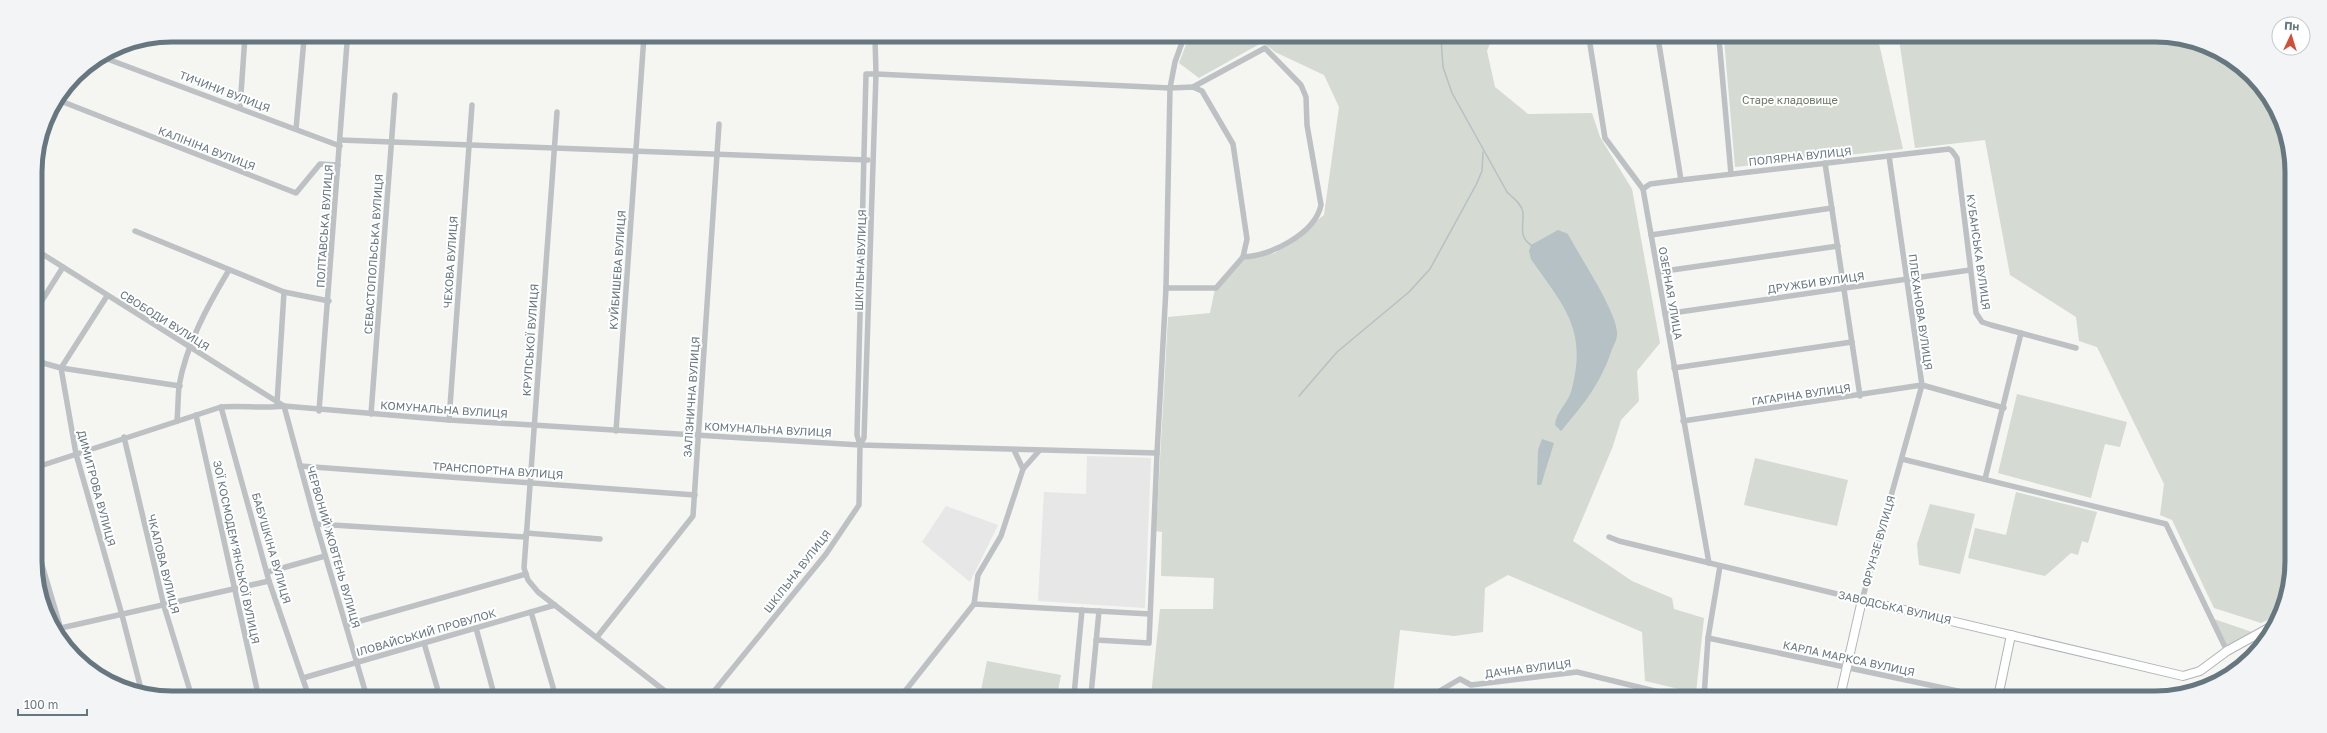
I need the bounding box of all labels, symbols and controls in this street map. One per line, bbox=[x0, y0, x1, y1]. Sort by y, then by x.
north arrow bbox=[2271, 16, 2311, 56]
text: Пн bbox=[2284, 19, 2300, 33]
street label: ТИЧИНИ ВУЛИЦЯ bbox=[178, 68, 272, 114]
park label: Старе кладовище bbox=[1742, 93, 1838, 106]
street label: КАЛІНІНА ВУЛИЦЯ bbox=[157, 123, 257, 173]
street label: ПОЛЯРНА ВУЛИЦЯ bbox=[1748, 144, 1852, 168]
street label: ПОЛТАВСЬКА ВУЛИЦЯ bbox=[313, 164, 335, 288]
street label: СЕВАСТОПОЛЬСЬКА ВУЛИЦЯ bbox=[361, 173, 385, 335]
street label: КУБАНСЬКА ВУЛИЦЯ bbox=[1964, 193, 1994, 311]
street label: ШКІЛЬНА ВУЛИЦЯ bbox=[852, 209, 868, 311]
street label: КУЙБИШЕВА ВУЛИЦЯ bbox=[606, 210, 628, 330]
street label: ЧЕХОВА ВУЛИЦЯ bbox=[440, 215, 460, 309]
street label: ОЗЕРНАЯ УЛИЦА bbox=[1656, 246, 1686, 341]
street label: ПЛЕХАНОВА ВУЛИЦЯ bbox=[1906, 253, 1936, 371]
street label: ДРУЖБИ ВУЛИЦЯ bbox=[1767, 269, 1865, 295]
street label: КРУПСЬКОЇ ВУЛИЦЯ bbox=[520, 283, 540, 397]
street label: СВОБОДИ ВУЛИЦЯ bbox=[118, 287, 212, 353]
street label: ЗАЛІЗНИЧНА ВУЛИЦЯ bbox=[680, 336, 702, 458]
street label: ГАГАРІНА ВУЛИЦЯ bbox=[1751, 381, 1851, 407]
street label: КОМУНАЛЬНА ВУЛИЦЯ bbox=[380, 398, 508, 420]
street label: КОМУНАЛЬНА ВУЛИЦЯ bbox=[704, 419, 832, 439]
street label: ДИМИТРОВА ВУЛИЦЯ bbox=[75, 429, 119, 547]
street label: ЗОЇ КОСМОДЕМ’ЯНСЬКОЇ ВУЛИЦЯ bbox=[211, 459, 263, 645]
street label: ТРАНСПОРТНА ВУЛИЦЯ bbox=[432, 459, 564, 481]
street label: ЧЕРВОНИЙ ЖОВТЕНЬ ВУЛИЦЯ bbox=[305, 464, 363, 630]
street label: БАБУШКІНА ВУЛИЦЯ bbox=[250, 491, 294, 605]
street label: ФРУНЗЕ ВУЛИЦЯ bbox=[1859, 494, 1897, 588]
street label: ЧКАЛОВА ВУЛИЦЯ bbox=[145, 513, 183, 615]
street label: ШКІЛЬНА ВУЛИЦЯ bbox=[761, 527, 833, 615]
street label: ЗАВОДСЬКА ВУЛИЦЯ bbox=[1837, 588, 1953, 626]
street label: ІЛОВАЙСЬКИЙ ПРОВУЛОК bbox=[354, 606, 498, 658]
street label: КАРЛА МАРКСА ВУЛИЦЯ bbox=[1782, 638, 1916, 678]
street label: ДАЧНА ВУЛИЦЯ bbox=[1484, 656, 1572, 680]
scale bar bbox=[18, 691, 87, 717]
text: 100 m bbox=[24, 697, 58, 712]

